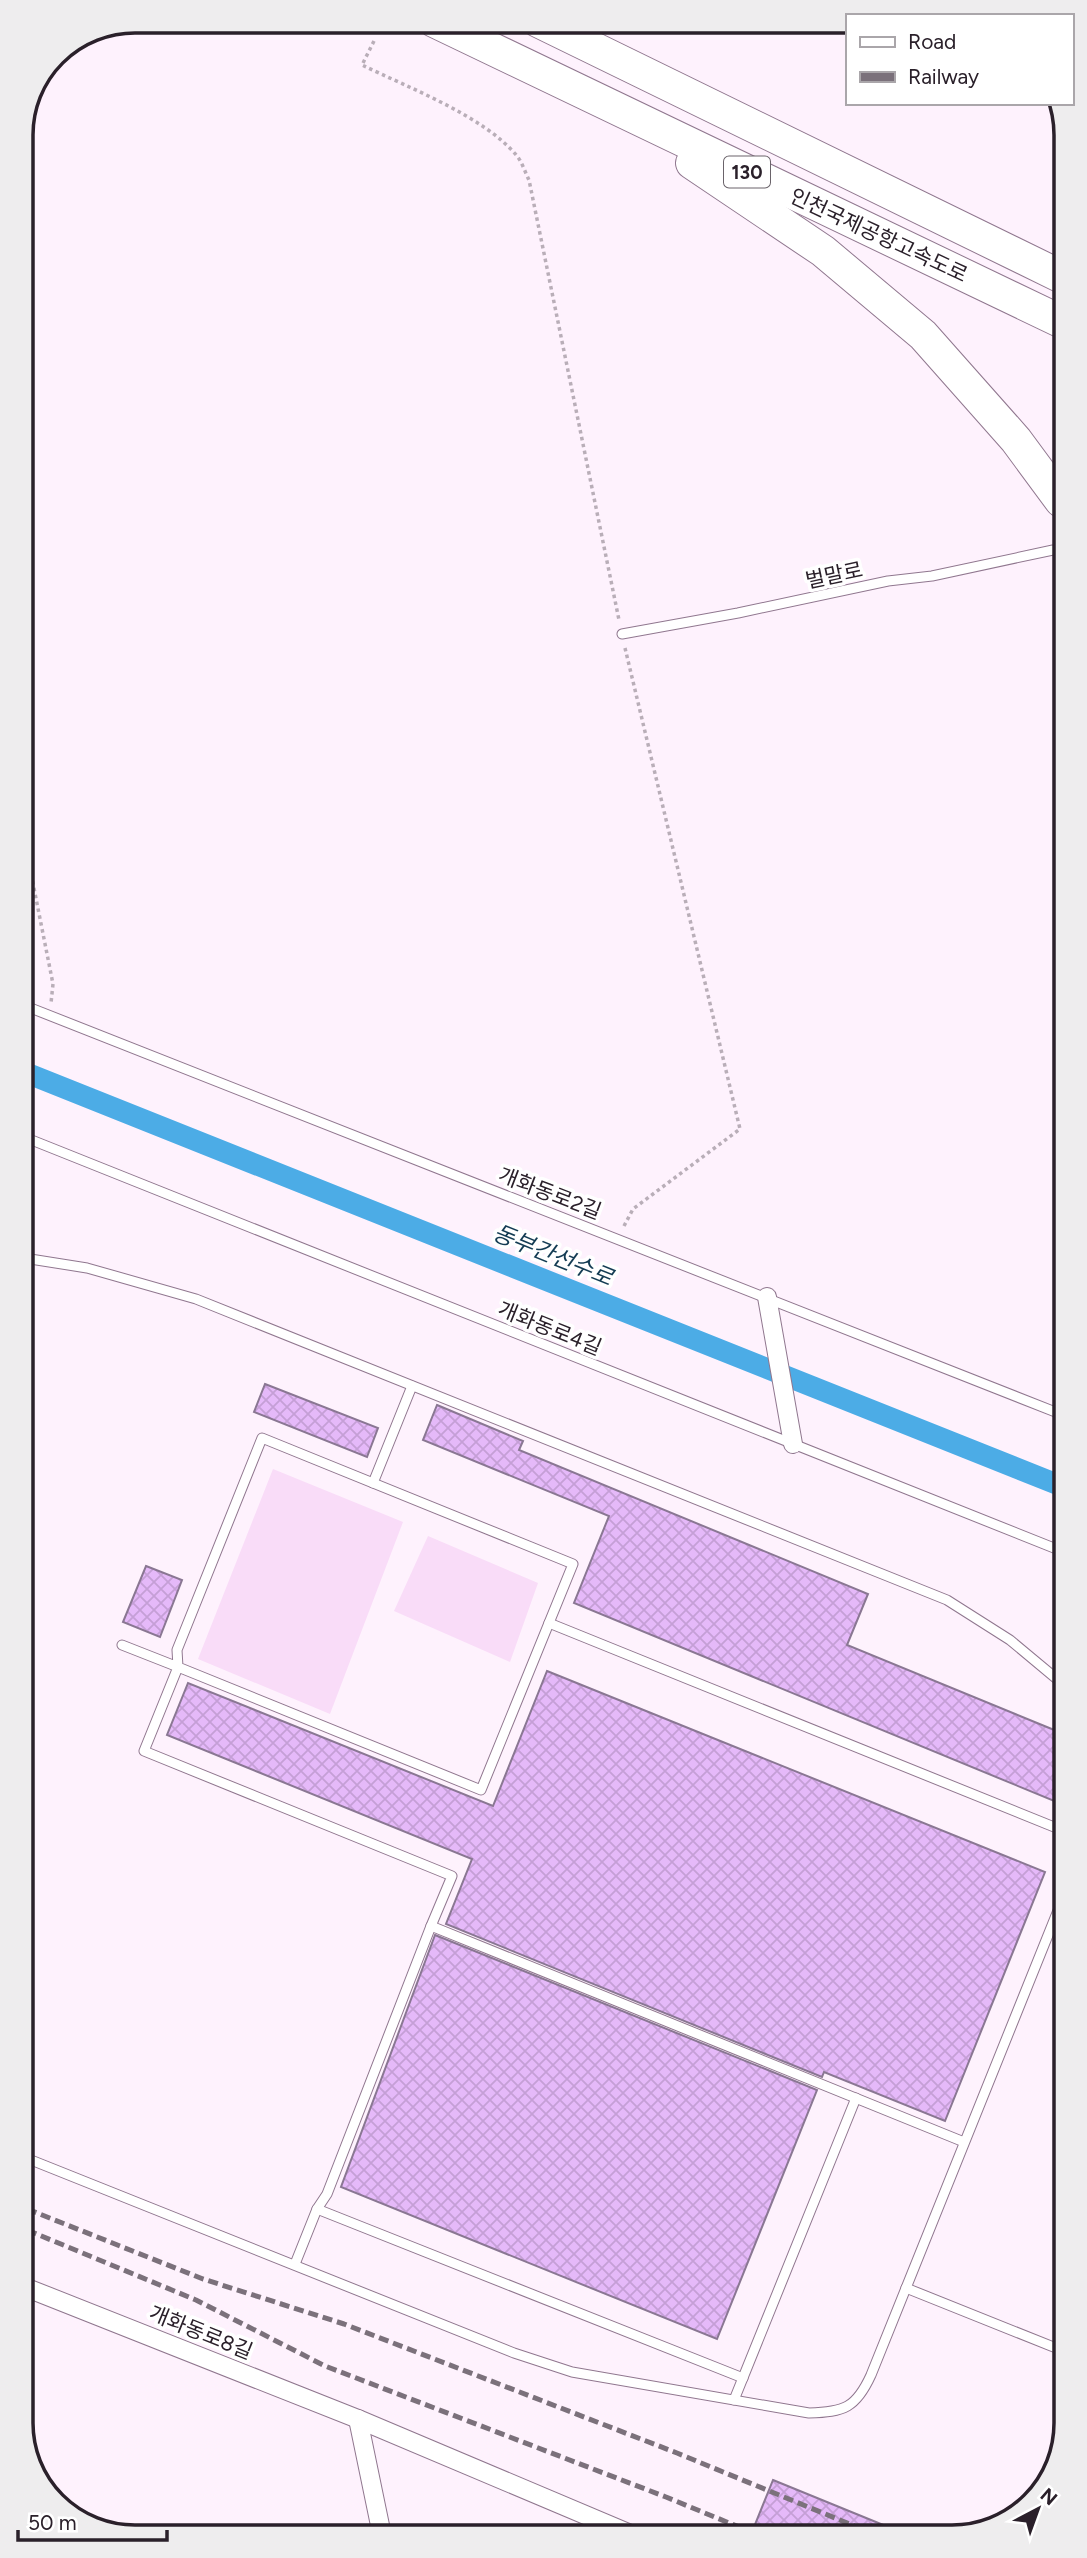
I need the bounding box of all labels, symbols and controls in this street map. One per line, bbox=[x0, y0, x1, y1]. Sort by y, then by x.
legend bbox=[846, 14, 1073, 105]
text: Road bbox=[908, 29, 956, 54]
text: Railway bbox=[908, 64, 979, 89]
road number: 130 bbox=[724, 156, 770, 188]
street label: 인천국제공항고속도로 bbox=[786, 183, 972, 287]
street label: 벌말로 bbox=[803, 557, 865, 593]
street label: 개화동로2길 bbox=[495, 1162, 605, 1224]
water label: 동부간선수로 bbox=[489, 1218, 619, 1292]
street label: 개화동로4길 bbox=[494, 1296, 606, 1360]
street label: 개화동로8길 bbox=[146, 2300, 256, 2364]
north arrow bbox=[1003, 2474, 1073, 2544]
text: N bbox=[1036, 2483, 1062, 2510]
scale bar bbox=[18, 2498, 166, 2542]
text: 50 m bbox=[28, 2510, 77, 2535]

